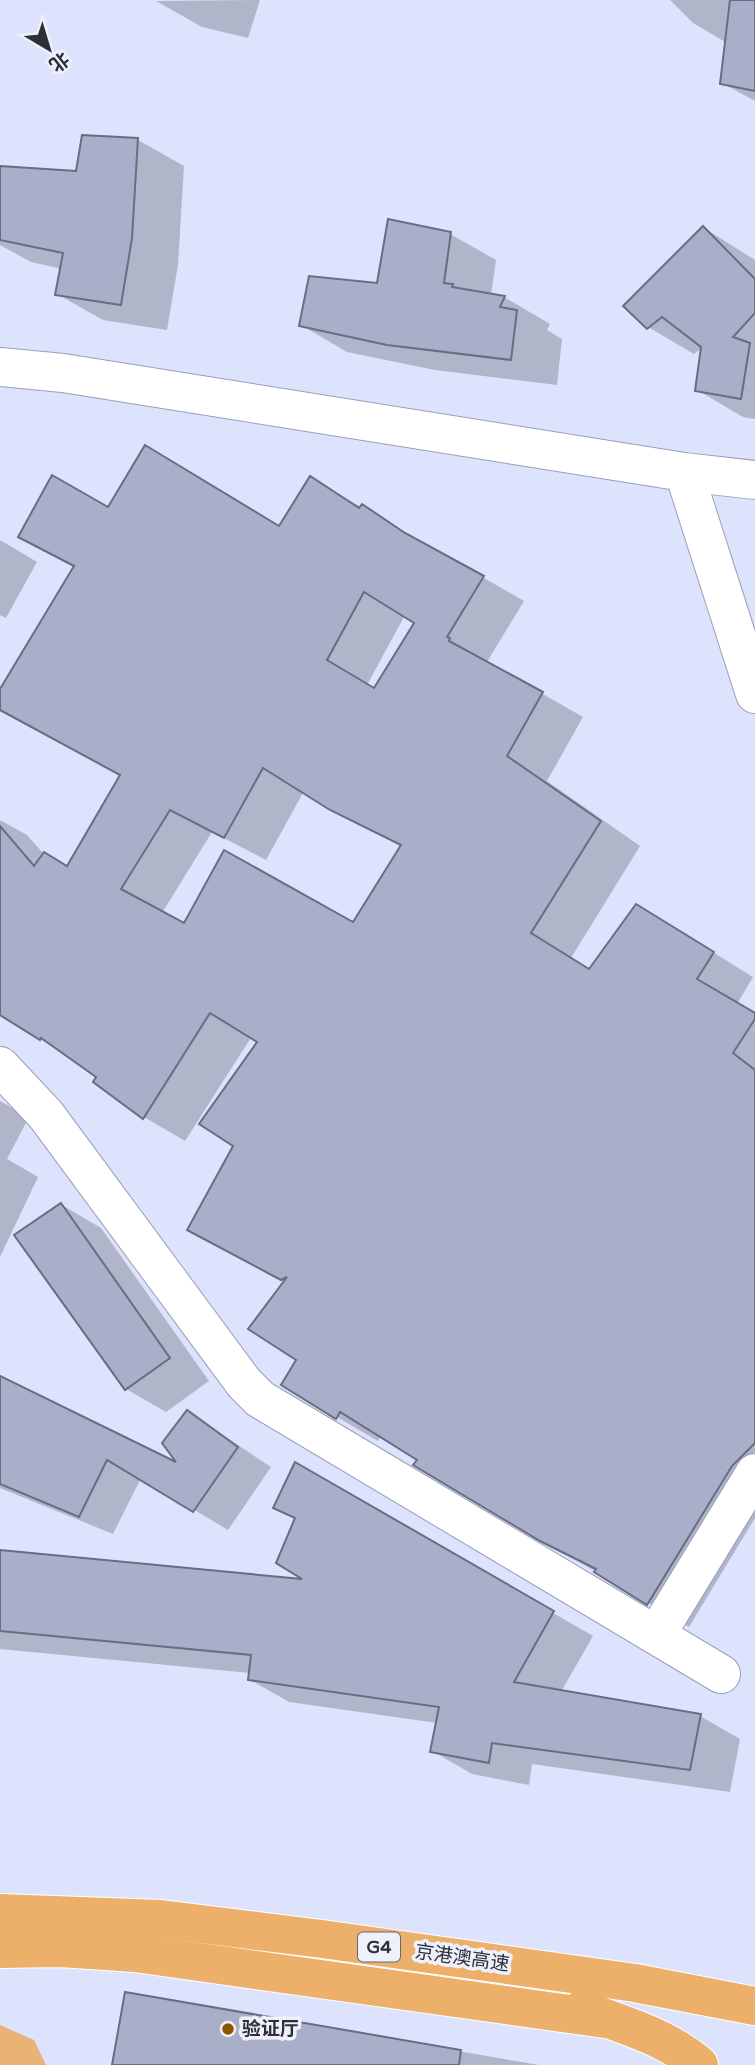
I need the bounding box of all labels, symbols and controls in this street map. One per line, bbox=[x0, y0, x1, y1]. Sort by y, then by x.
north arrow bbox=[14, 14, 84, 84]
text: 北 bbox=[45, 47, 73, 76]
road number: G4 bbox=[358, 1933, 400, 1962]
street label: 京港澳高速 bbox=[413, 1940, 511, 1976]
place label: 验证厅 bbox=[242, 2018, 299, 2040]
marker: 验证厅 bbox=[220, 2021, 236, 2037]

